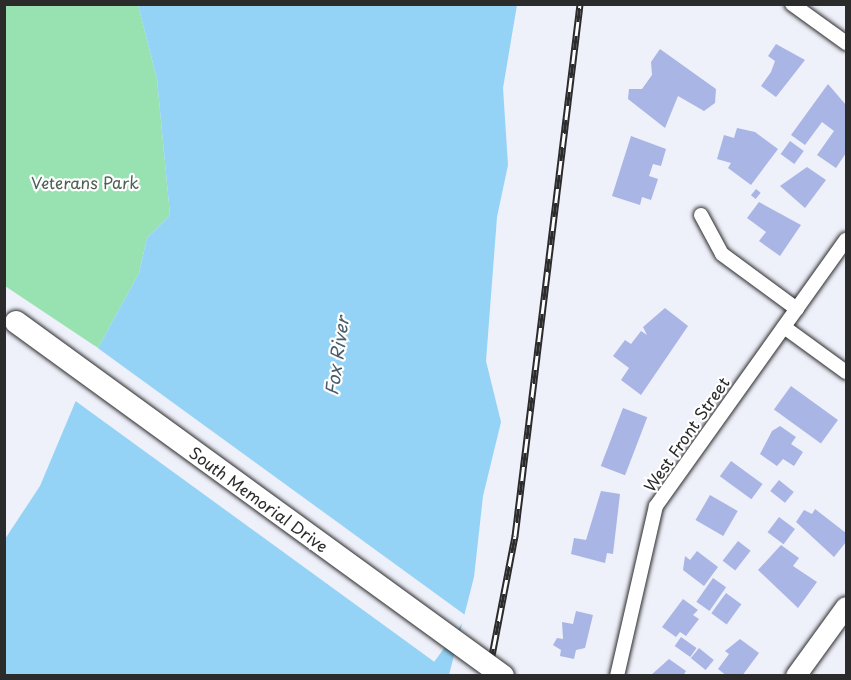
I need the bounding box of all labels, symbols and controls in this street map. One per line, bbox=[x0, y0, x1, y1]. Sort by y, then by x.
park label: Veterans Park bbox=[32, 172, 138, 192]
water label: Fox River bbox=[321, 315, 353, 397]
street label: West Front Street bbox=[639, 373, 733, 495]
street label: South Memorial Drive bbox=[185, 441, 333, 557]

